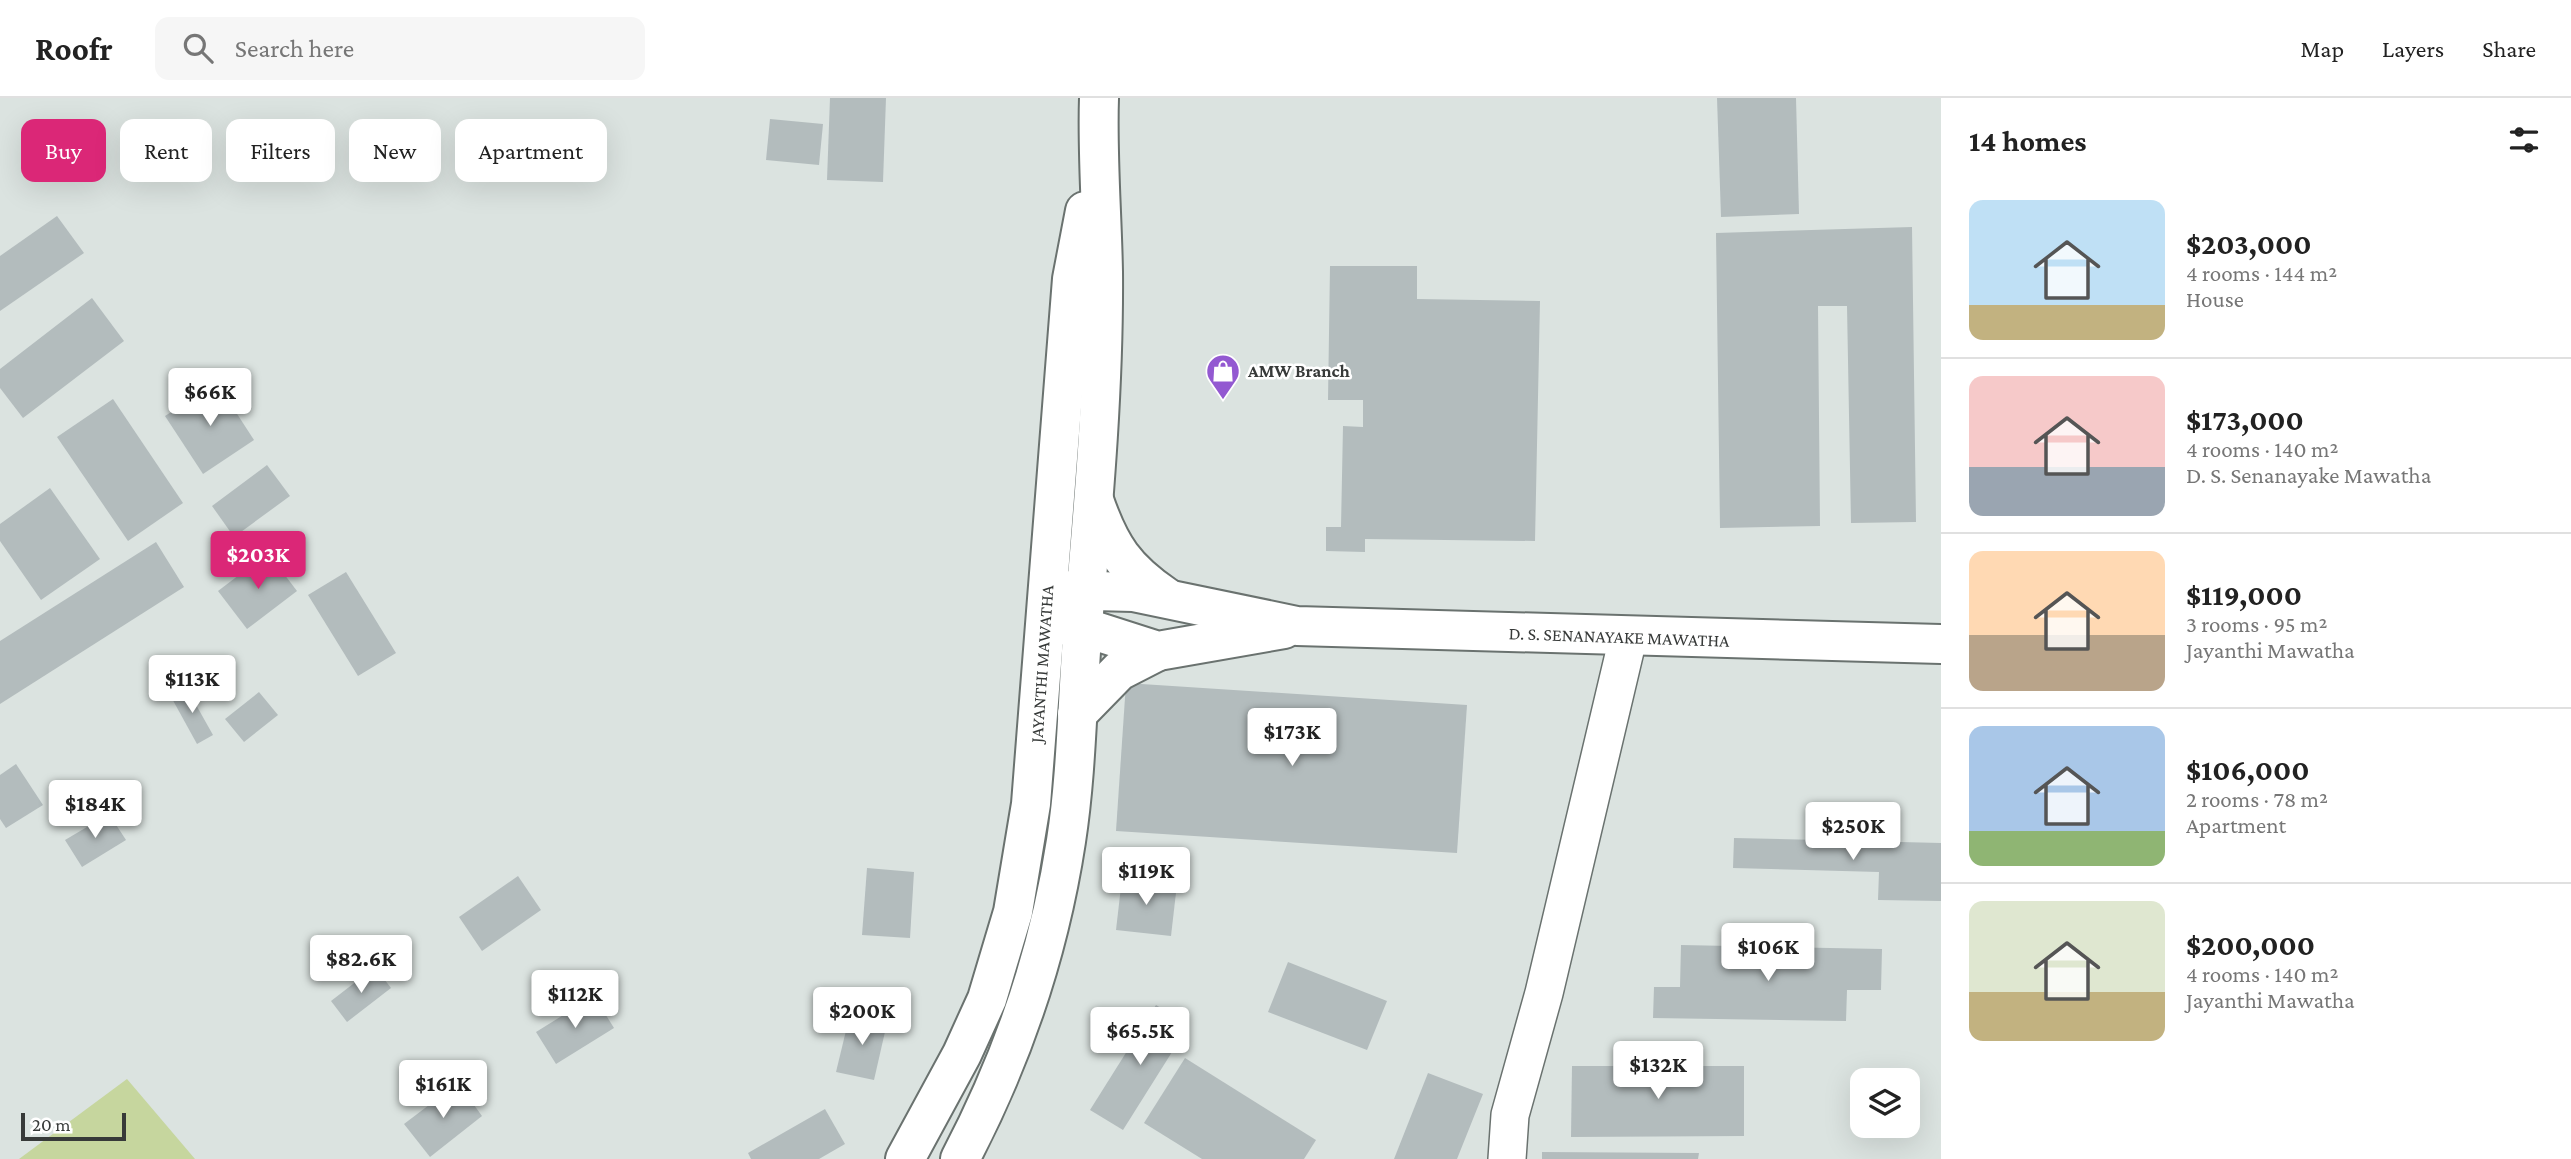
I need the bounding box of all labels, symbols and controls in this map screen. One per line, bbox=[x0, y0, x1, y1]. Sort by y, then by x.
search box bbox=[155, 17, 645, 80]
icon: search bbox=[179, 29, 217, 67]
text: Roofr bbox=[35, 30, 113, 67]
text: Search here bbox=[235, 34, 354, 63]
text: Map bbox=[2300, 35, 2344, 62]
text: Layers bbox=[2382, 35, 2444, 62]
text: Share bbox=[2482, 35, 2536, 62]
chip: Buy bbox=[21, 119, 106, 182]
chip: Rent bbox=[120, 119, 212, 182]
chip: Filters bbox=[226, 119, 335, 182]
chip: New bbox=[349, 119, 441, 182]
chip: Apartment bbox=[455, 119, 607, 182]
icon: filters bbox=[2505, 121, 2543, 159]
text: 14 homes bbox=[1969, 124, 2087, 157]
text: $203,000 bbox=[2186, 227, 2311, 260]
icon: home bbox=[2025, 228, 2109, 312]
text: 4 rooms · 144 m² bbox=[2186, 260, 2337, 286]
text: House bbox=[2186, 286, 2244, 312]
shop icon: AMW Branch bbox=[1204, 352, 1242, 401]
place label: AMW Branch bbox=[1247, 361, 1351, 381]
pin: $66K bbox=[169, 368, 251, 428]
text: $66K bbox=[184, 378, 236, 404]
text: $173,000 bbox=[2186, 403, 2304, 436]
icon: home bbox=[2025, 404, 2109, 488]
text: 4 rooms · 140 m² bbox=[2186, 436, 2338, 462]
text: D. S. Senanayake Mawatha bbox=[2186, 462, 2431, 488]
pin: $203K bbox=[209, 532, 307, 591]
text: $203K bbox=[227, 541, 289, 567]
text: $119,000 bbox=[2186, 578, 2302, 611]
icon: home bbox=[2025, 579, 2109, 663]
street label: JAYANTHI MAWATHA bbox=[1026, 584, 1058, 746]
text: 3 rooms · 95 m² bbox=[2186, 611, 2327, 637]
street label: D. S. SENANAYAKE MAWATHA bbox=[1508, 623, 1730, 651]
text: Jayanthi Mawatha bbox=[2186, 637, 2355, 663]
pin: $113K bbox=[143, 656, 241, 715]
text: $113K bbox=[165, 665, 219, 691]
pin: $173K bbox=[1243, 708, 1341, 768]
text: $173K bbox=[1264, 718, 1320, 744]
text: $106,000 bbox=[2186, 753, 2309, 786]
icon: home bbox=[2025, 754, 2109, 838]
pin: $184K bbox=[46, 780, 144, 840]
text: 2 rooms · 78 m² bbox=[2186, 786, 2328, 812]
text: $184K bbox=[65, 790, 125, 816]
pin: $250K bbox=[1804, 802, 1902, 862]
text: $250K bbox=[1821, 812, 1885, 838]
text: Apartment bbox=[2186, 812, 2286, 838]
pin: $119K bbox=[1097, 848, 1195, 907]
text: $119K bbox=[1118, 857, 1174, 883]
pin: $106K bbox=[1719, 924, 1817, 983]
text: $200,000 bbox=[2186, 928, 2315, 961]
icon: home bbox=[2025, 929, 2109, 1013]
text: $106K bbox=[1737, 933, 1799, 959]
pin: $82.6K bbox=[304, 936, 418, 995]
text: $82.6K bbox=[326, 945, 396, 971]
text: 4 rooms · 140 m² bbox=[2186, 961, 2338, 987]
pin: $112K bbox=[526, 970, 624, 1030]
text: $112K bbox=[547, 980, 603, 1006]
text: Jayanthi Mawatha bbox=[2186, 987, 2355, 1013]
pin: $200K bbox=[813, 988, 911, 1047]
text: $200K bbox=[829, 997, 895, 1023]
pin: $65.5K bbox=[1083, 1007, 1197, 1067]
text: $65.5K bbox=[1106, 1017, 1174, 1043]
pin: $132K bbox=[1609, 1042, 1707, 1101]
text: $132K bbox=[1629, 1051, 1687, 1077]
pin: $161K bbox=[394, 1060, 492, 1120]
map controls bbox=[1850, 1068, 1920, 1138]
button: layers bbox=[1850, 1068, 1920, 1138]
text: $161K bbox=[415, 1070, 471, 1096]
scale bar bbox=[21, 1110, 126, 1142]
text: 20 m bbox=[32, 1114, 71, 1135]

